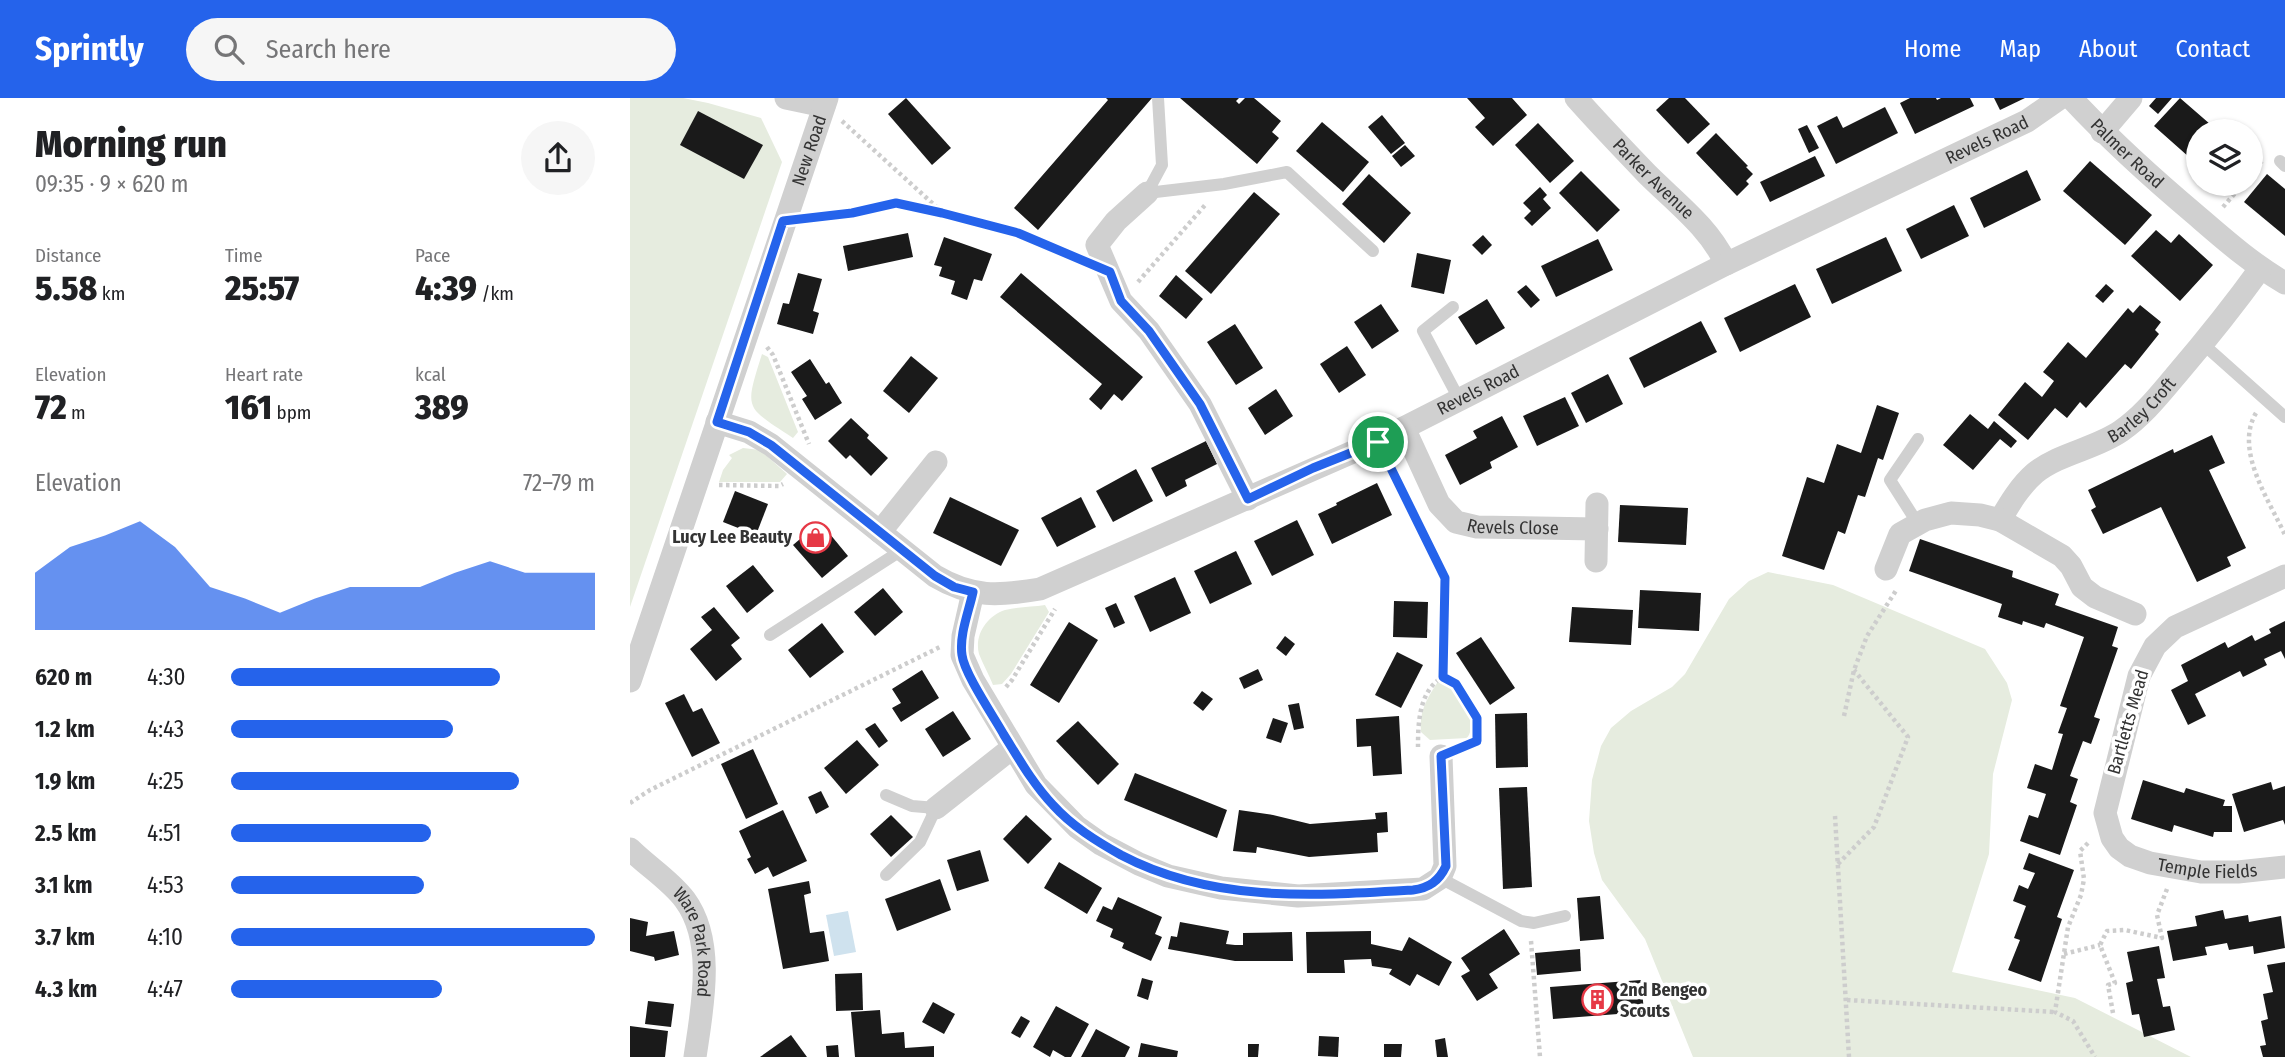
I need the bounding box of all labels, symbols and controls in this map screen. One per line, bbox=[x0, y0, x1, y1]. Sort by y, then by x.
search box bbox=[186, 18, 676, 81]
text: Sprintly bbox=[35, 29, 144, 69]
icon: search bbox=[210, 30, 248, 68]
text: Search here bbox=[266, 34, 391, 65]
text: Home bbox=[1904, 35, 1961, 63]
text: Map bbox=[1999, 35, 2041, 63]
text: About bbox=[2079, 35, 2137, 63]
text: Contact bbox=[2175, 35, 2250, 63]
street label: Revels Road bbox=[1942, 111, 2032, 169]
street label: New Road bbox=[787, 112, 831, 189]
street label: Palmer Road bbox=[2086, 114, 2168, 193]
map controls bbox=[2186, 119, 2263, 196]
button: layers bbox=[2186, 119, 2263, 196]
text: Morning run bbox=[35, 121, 227, 167]
button: share bbox=[521, 121, 595, 195]
street label: Parker Avenue bbox=[1608, 134, 1699, 224]
text: 09:35 · 9 × 620 m bbox=[35, 170, 189, 198]
text: Distance bbox=[35, 244, 102, 267]
text: Time bbox=[225, 244, 263, 267]
text: Pace bbox=[415, 244, 450, 267]
text: 5.58 bbox=[35, 267, 97, 309]
text: 25:57 bbox=[225, 267, 299, 309]
text: 4:39 bbox=[415, 267, 477, 309]
text: km bbox=[97, 282, 125, 305]
text: /km bbox=[477, 282, 514, 305]
street label: Revels Road bbox=[1433, 360, 1523, 420]
text: Elevation bbox=[35, 363, 107, 386]
text: Heart rate bbox=[225, 363, 303, 386]
text: kcal bbox=[415, 363, 446, 386]
street label: Barley Croft bbox=[2104, 373, 2180, 448]
text: 72 bbox=[35, 386, 67, 428]
text: 161 bbox=[225, 386, 272, 428]
text: 389 bbox=[415, 386, 469, 428]
text: m bbox=[67, 401, 86, 424]
text: bpm bbox=[272, 401, 311, 424]
pin bbox=[1348, 412, 1408, 472]
icon: arrive bbox=[1359, 423, 1397, 461]
text: Elevation bbox=[35, 469, 122, 497]
text: 72–79 m bbox=[523, 469, 595, 497]
street label: Revels Close bbox=[1465, 514, 1559, 539]
shop icon: Lucy Lee Beauty bbox=[798, 520, 832, 554]
place label: Lucy Lee Beauty bbox=[672, 526, 792, 548]
text: 620 m bbox=[35, 663, 92, 691]
text: 4:30 bbox=[147, 663, 186, 691]
street label: Bartletts Mead bbox=[2103, 667, 2153, 777]
text: 1.2 km bbox=[35, 715, 95, 743]
text: 4:43 bbox=[147, 715, 184, 743]
text: 1.9 km bbox=[35, 767, 95, 795]
text: 4:25 bbox=[147, 767, 184, 795]
text: 2.5 km bbox=[35, 819, 96, 847]
text: 4:51 bbox=[147, 819, 182, 847]
street label: Temple Fields bbox=[2156, 854, 2259, 883]
text: 3.1 km bbox=[35, 871, 93, 899]
text: 4:53 bbox=[147, 871, 184, 899]
street label: Ware Park Road bbox=[668, 883, 715, 998]
text: 3.7 km bbox=[35, 923, 95, 951]
text: 4:10 bbox=[147, 923, 183, 951]
text: 4.3 km bbox=[35, 975, 97, 1003]
text: 4:47 bbox=[147, 975, 183, 1003]
place label: 2nd Bengeo Scouts bbox=[1619, 979, 1708, 1022]
building icon: 2nd Bengeo Scouts bbox=[1580, 983, 1614, 1017]

